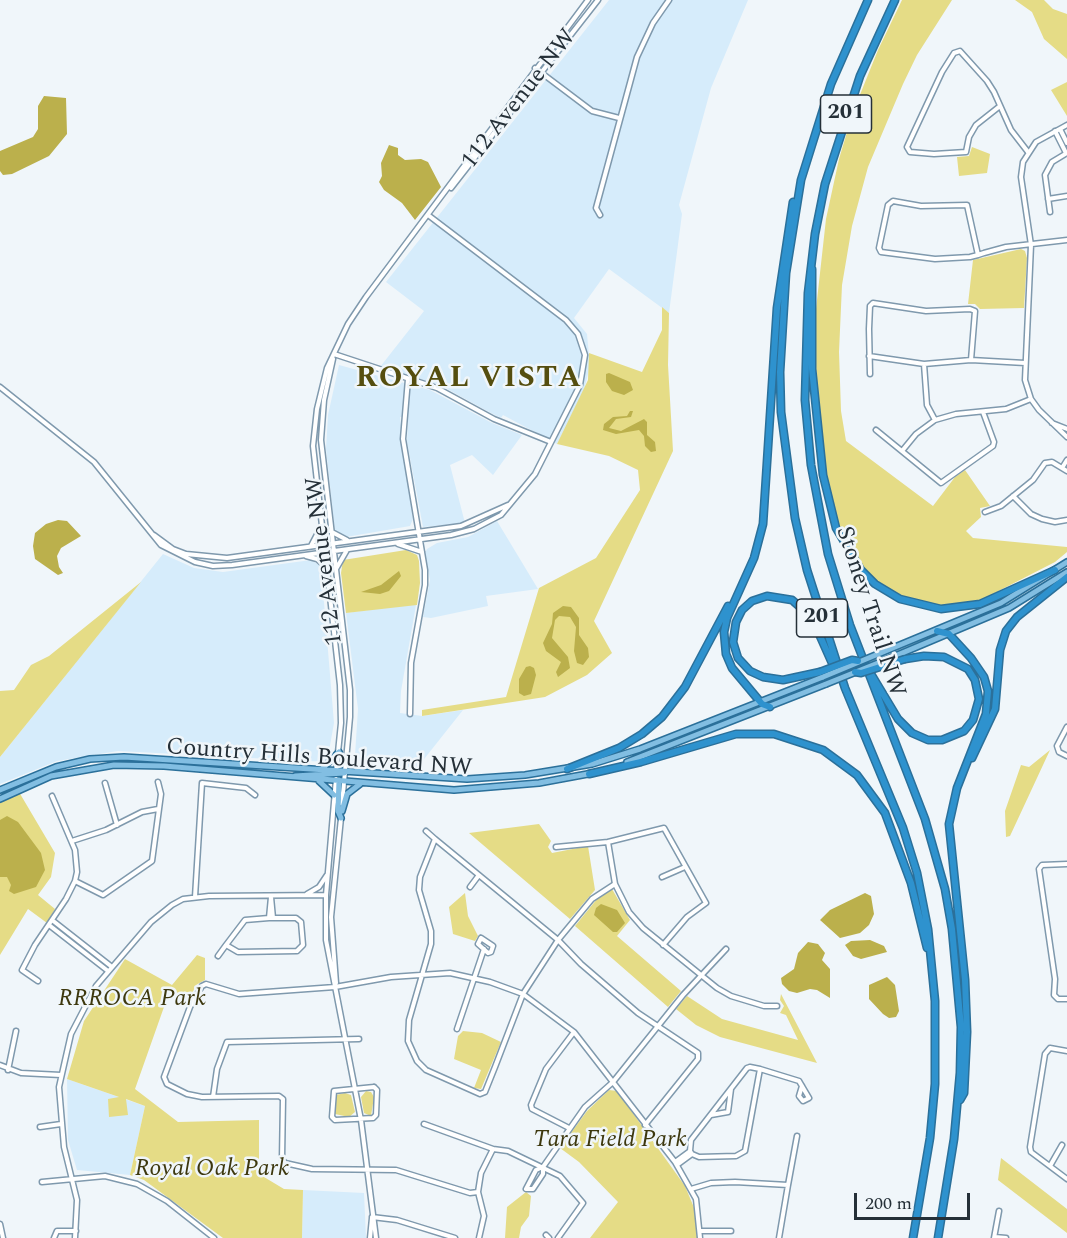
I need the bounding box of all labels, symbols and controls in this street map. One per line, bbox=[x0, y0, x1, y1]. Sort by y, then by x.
street label: 112 Avenue NW bbox=[456, 24, 584, 176]
road number: 201 bbox=[820, 95, 872, 133]
district label: ROYAL VISTA bbox=[355, 362, 583, 398]
street label: 112 Avenue NW bbox=[301, 475, 351, 647]
street label: Stoney Trail NW bbox=[828, 523, 910, 701]
road number: 201 bbox=[796, 599, 848, 637]
street label: Country Hills Boulevard NW bbox=[165, 734, 473, 784]
park label: RRROCA Park bbox=[58, 986, 206, 1014]
park label: Tara Field Park bbox=[533, 1127, 687, 1155]
park label: Royal Oak Park bbox=[135, 1156, 289, 1184]
scale bar bbox=[857, 1181, 972, 1219]
text: 200 m bbox=[865, 1190, 912, 1217]

